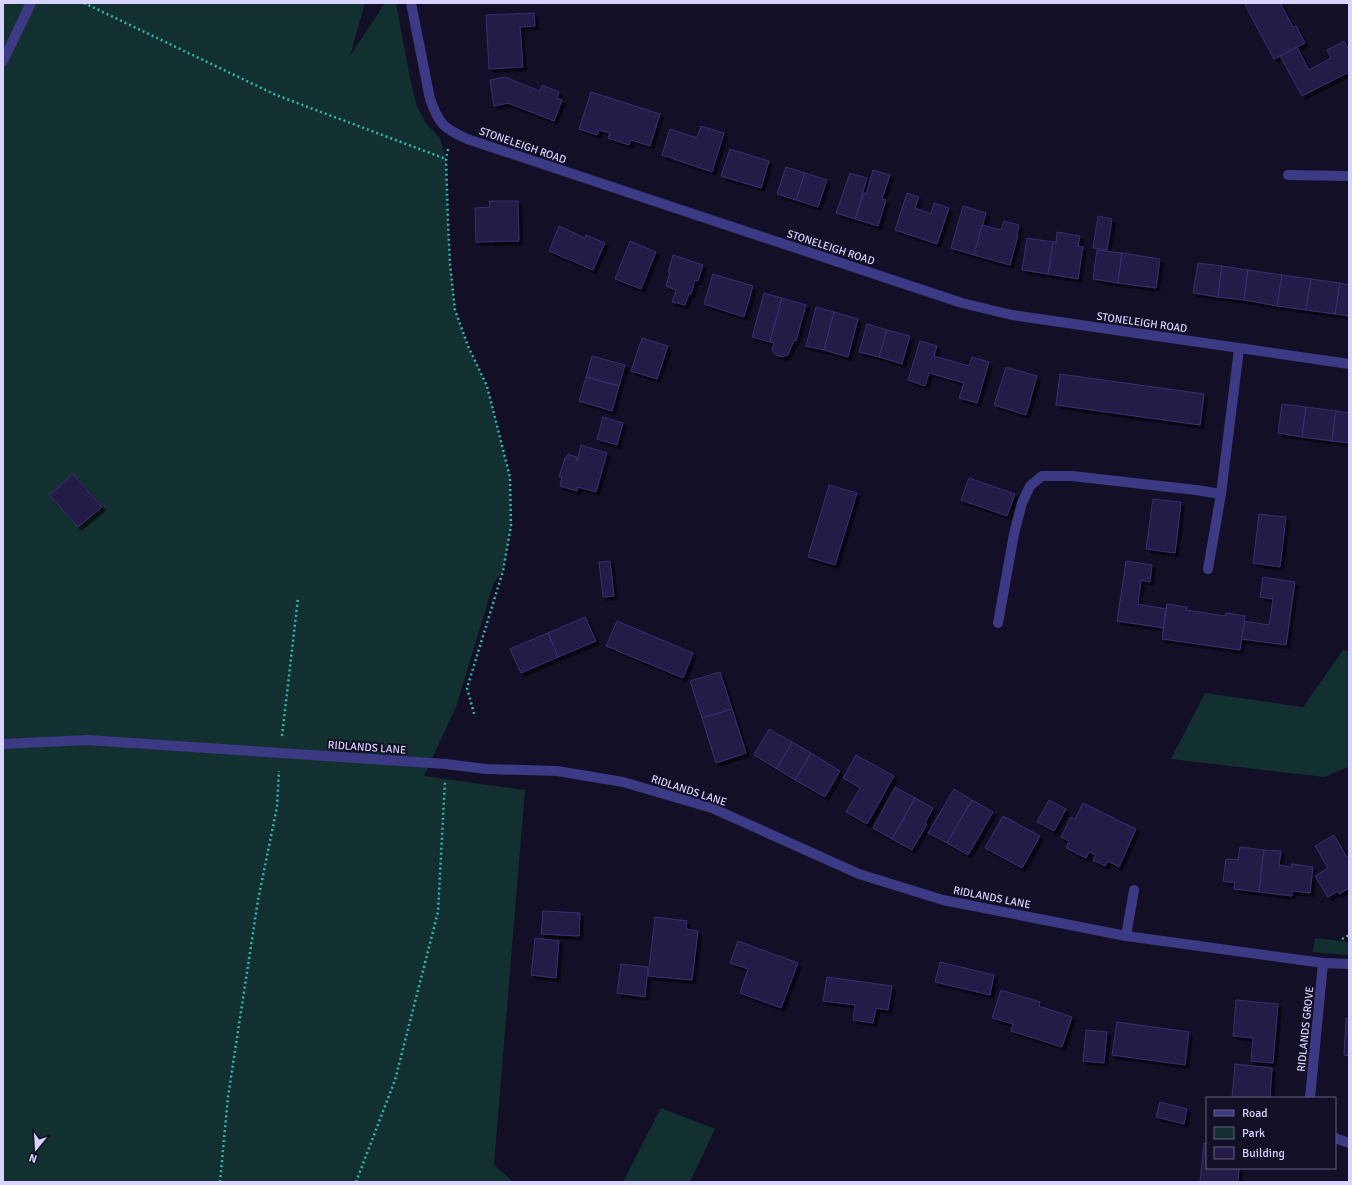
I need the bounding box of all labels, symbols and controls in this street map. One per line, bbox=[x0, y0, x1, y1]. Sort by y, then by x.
street label: STONELEIGH ROAD bbox=[478, 124, 568, 166]
street label: STONELEIGH ROAD bbox=[785, 227, 876, 268]
street label: STONELEIGH ROAD bbox=[1096, 310, 1188, 335]
street label: RIDLANDS LANE bbox=[327, 738, 407, 757]
street label: RIDLANDS LANE bbox=[650, 772, 728, 809]
street label: RIDLANDS LANE bbox=[952, 884, 1032, 911]
street label: RIDLANDS GROVE bbox=[1295, 986, 1316, 1072]
legend bbox=[1206, 1097, 1336, 1169]
text: Road bbox=[1242, 1106, 1268, 1121]
text: Park bbox=[1242, 1126, 1265, 1141]
north arrow bbox=[16, 1129, 56, 1169]
text: Building bbox=[1242, 1146, 1285, 1161]
text: N bbox=[27, 1151, 39, 1165]

